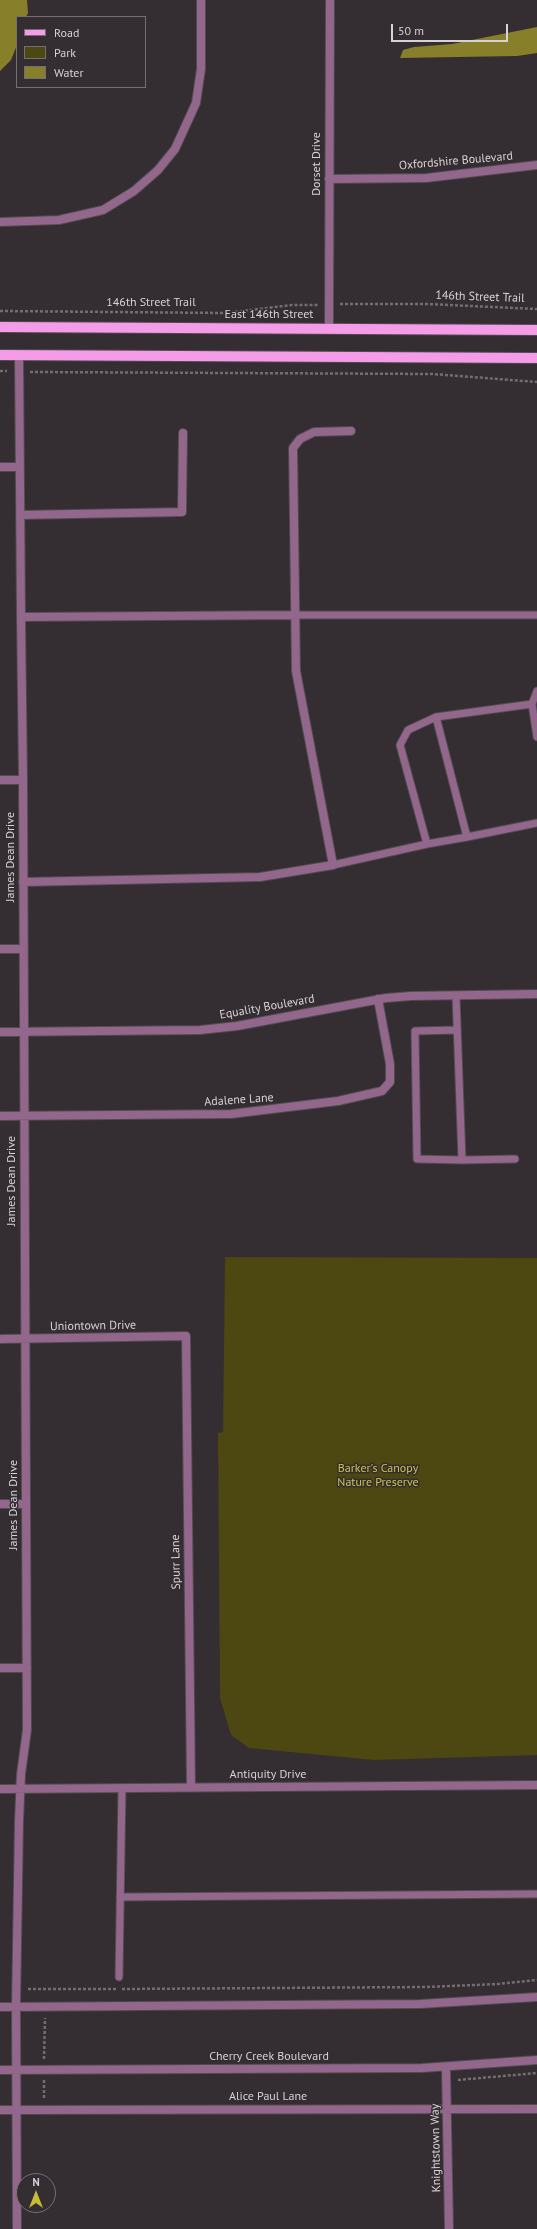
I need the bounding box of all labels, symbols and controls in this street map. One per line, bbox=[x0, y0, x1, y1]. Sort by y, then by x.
legend bbox=[16, 16, 146, 88]
scale bar bbox=[393, 16, 510, 42]
text: 50 m bbox=[398, 23, 424, 38]
text: Road bbox=[54, 25, 79, 40]
text: Park bbox=[54, 45, 76, 60]
text: Water bbox=[54, 65, 84, 80]
street label: Dorset Drive bbox=[310, 132, 324, 196]
street label: Oxfordshire Boulevard bbox=[398, 149, 514, 173]
street label: 146th Street Trail bbox=[435, 288, 525, 306]
street label: 146th Street Trail bbox=[106, 296, 196, 310]
street label: East 146th Street bbox=[225, 308, 313, 322]
street label: James Dean Drive bbox=[4, 812, 18, 902]
street label: Equality Boulevard bbox=[218, 992, 316, 1022]
street label: Adalene Lane bbox=[204, 1090, 274, 1110]
street label: James Dean Drive bbox=[5, 1136, 19, 1226]
street label: Uniontown Drive bbox=[50, 1318, 136, 1334]
street label: James Dean Drive bbox=[7, 1460, 21, 1550]
park label: Barker's Canopy Nature Preserve bbox=[337, 1462, 419, 1490]
street label: Spurr Lane bbox=[168, 1534, 184, 1590]
street label: Antiquity Drive bbox=[230, 1768, 306, 1782]
street label: Cherry Creek Boulevard bbox=[209, 2050, 329, 2064]
street label: Alice Paul Lane bbox=[229, 2090, 307, 2104]
street label: Knightstown Way bbox=[428, 2104, 444, 2192]
north arrow bbox=[16, 2173, 56, 2213]
text: N bbox=[32, 2175, 40, 2189]

